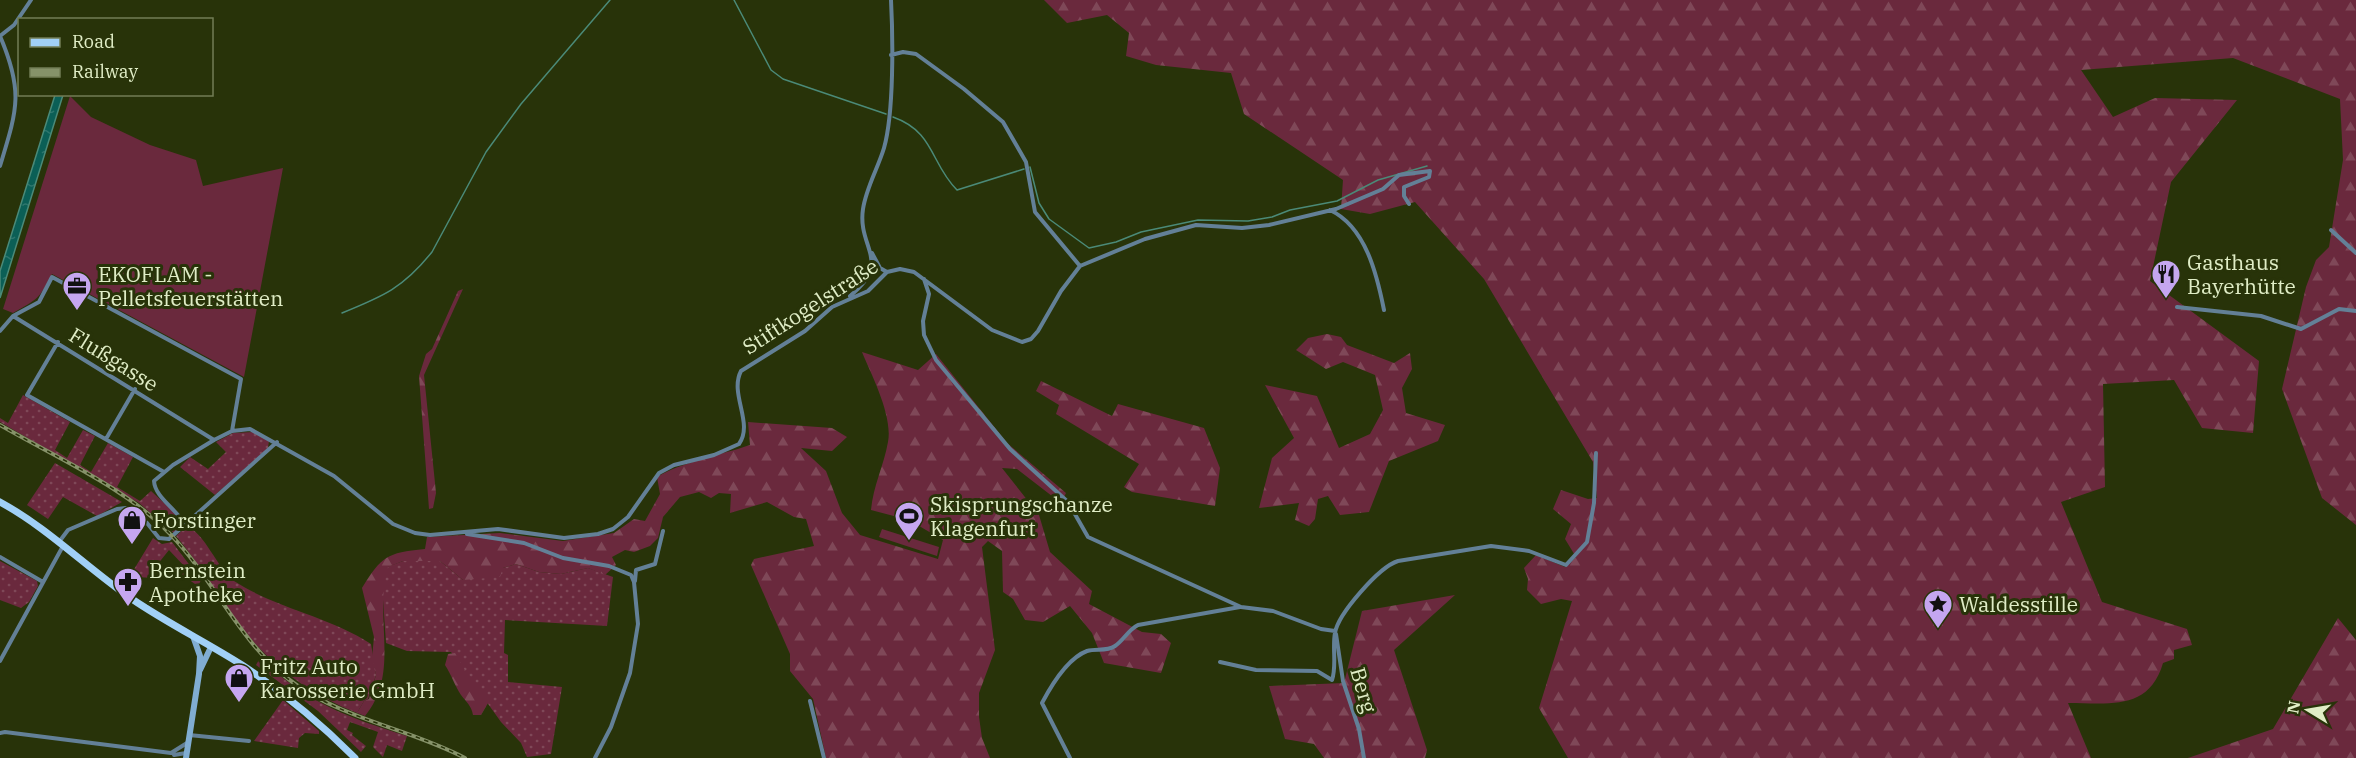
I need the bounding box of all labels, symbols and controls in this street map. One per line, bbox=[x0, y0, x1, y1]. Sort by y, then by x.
legend bbox=[18, 18, 213, 96]
text: Road bbox=[72, 30, 115, 53]
text: Railway bbox=[72, 60, 138, 83]
place label: Gasthaus Bayerhütte bbox=[2187, 248, 2296, 300]
street label: Stiftkogelstraße bbox=[737, 252, 883, 360]
restaurant icon: Gasthaus Bayerhütte bbox=[2150, 258, 2182, 300]
place label: EKOFLAM - Pelletsfeuerstätten bbox=[98, 260, 283, 312]
office icon: EKOFLAM - Pelletsfeuerstätten bbox=[61, 270, 93, 312]
street label: Flußgasse bbox=[64, 321, 164, 397]
place label: Skisprungschanze Klagenfurt bbox=[930, 490, 1113, 542]
sports icon: Skisprungschanze Klagenfurt bbox=[893, 500, 925, 542]
shop icon: Forstinger bbox=[116, 504, 148, 546]
place label: Forstinger bbox=[153, 506, 257, 534]
place label: Bernstein Apotheke bbox=[149, 556, 246, 608]
pharmacy icon: Bernstein Apotheke bbox=[112, 566, 144, 608]
place icon: Waldesstille bbox=[1922, 588, 1954, 630]
place label: Waldesstille bbox=[1959, 590, 2078, 618]
place label: Fritz Auto Karosserie GmbH bbox=[260, 652, 435, 704]
shop icon: Fritz Auto Karosserie GmbH bbox=[223, 662, 255, 704]
street label: Berg bbox=[1344, 664, 1384, 717]
north arrow bbox=[2278, 680, 2338, 740]
text: N bbox=[2282, 699, 2304, 715]

